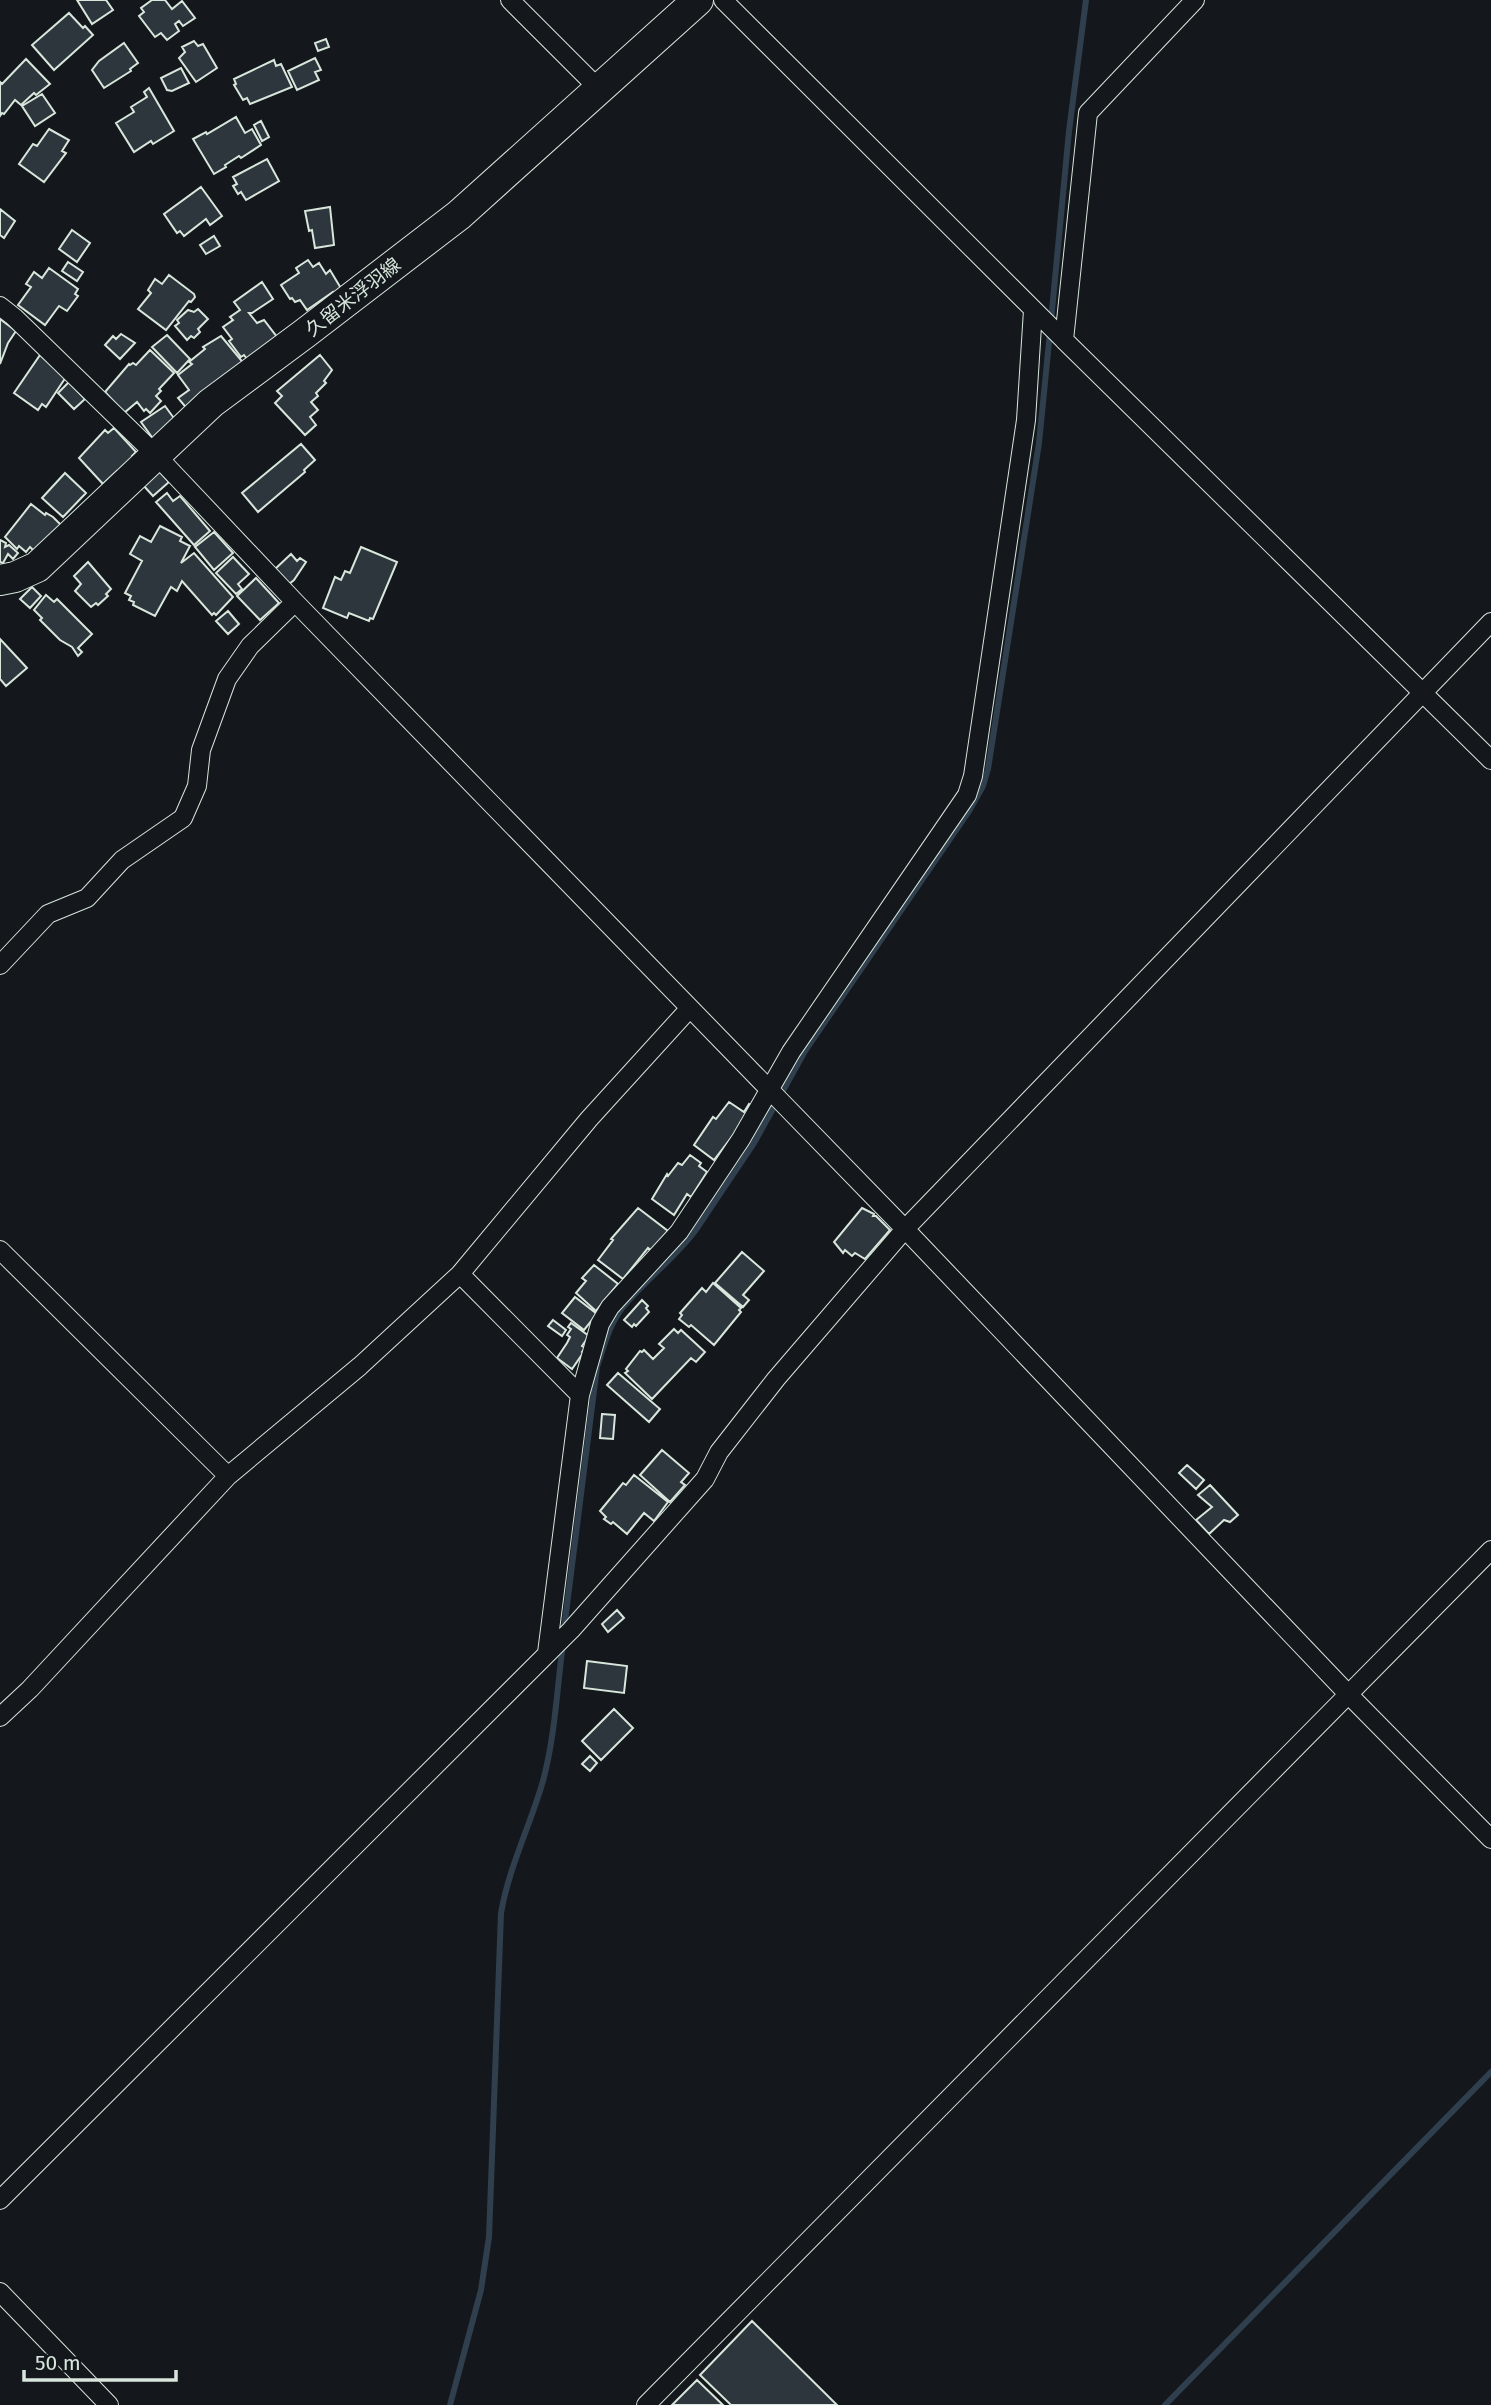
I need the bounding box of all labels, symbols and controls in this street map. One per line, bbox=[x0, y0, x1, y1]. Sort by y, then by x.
street label: 久留米浮羽線 bbox=[301, 253, 405, 341]
scale bar bbox=[24, 2338, 177, 2382]
text: 50 m bbox=[35, 2350, 81, 2376]

